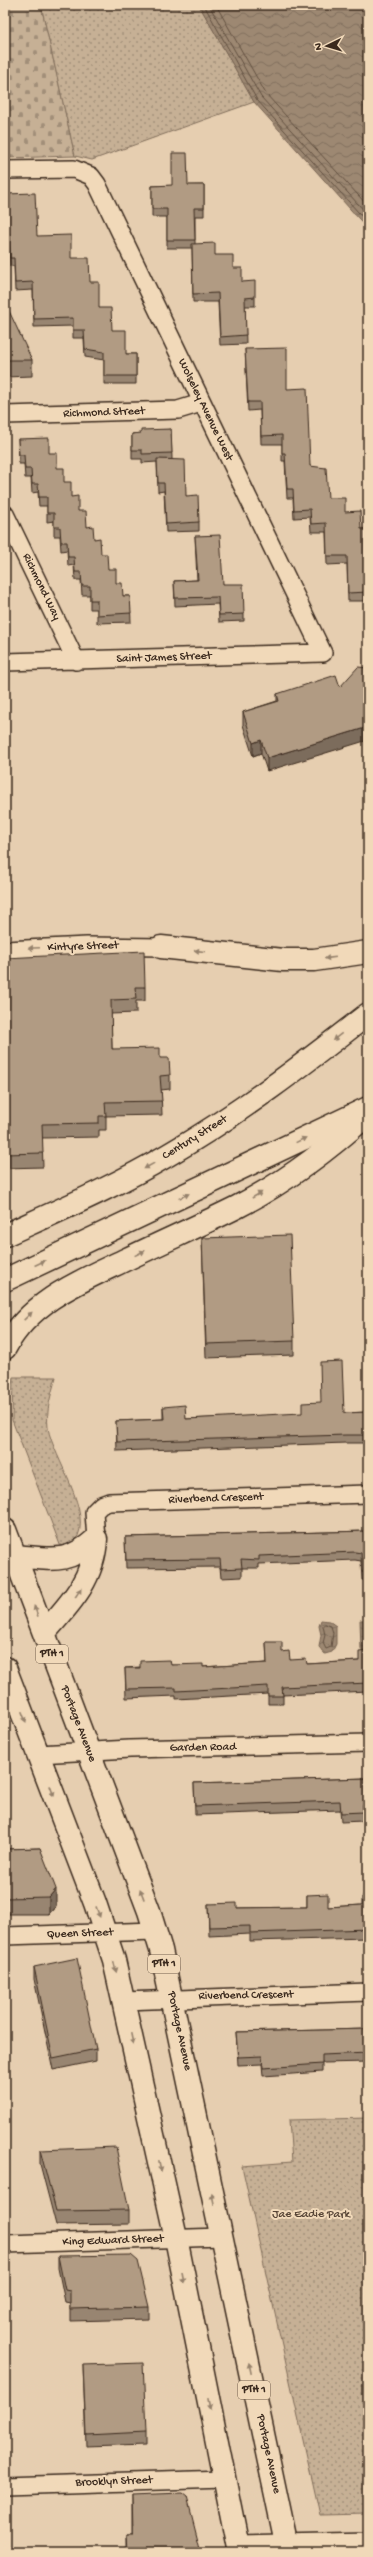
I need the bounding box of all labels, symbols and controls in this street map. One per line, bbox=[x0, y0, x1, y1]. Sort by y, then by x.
north arrow bbox=[307, 26, 347, 66]
text: N bbox=[313, 43, 325, 51]
street label: Wolseley Avenue West bbox=[174, 357, 236, 464]
street label: Richmond Street bbox=[63, 405, 146, 421]
street label: Richmond Way bbox=[19, 551, 63, 623]
street label: Saint James Street bbox=[116, 649, 213, 667]
street label: Kintyre Street bbox=[47, 939, 120, 955]
one-way arrow bbox=[28, 945, 40, 952]
one-way arrow bbox=[194, 948, 206, 954]
one-way arrow bbox=[323, 955, 336, 962]
one-way arrow bbox=[332, 1033, 343, 1042]
street label: Century Street bbox=[160, 1112, 231, 1164]
one-way arrow bbox=[295, 1137, 307, 1143]
one-way arrow bbox=[143, 1163, 155, 1169]
one-way arrow bbox=[251, 1192, 263, 1199]
one-way arrow bbox=[178, 1193, 189, 1199]
one-way arrow bbox=[135, 1250, 146, 1256]
one-way arrow bbox=[35, 1260, 46, 1266]
one-way arrow bbox=[23, 1312, 33, 1321]
street label: Riverbend Crescent bbox=[168, 1490, 265, 1508]
one-way arrow bbox=[74, 1588, 82, 1598]
one-way arrow bbox=[32, 1604, 38, 1616]
road number: PTH 1 bbox=[36, 1645, 68, 1663]
street label: Portage Avenue bbox=[57, 1683, 99, 1765]
one-way arrow bbox=[22, 1712, 28, 1724]
street label: Garden Road bbox=[170, 1740, 237, 1756]
one-way arrow bbox=[50, 1785, 56, 1797]
one-way arrow bbox=[139, 1888, 145, 1900]
one-way arrow bbox=[96, 1907, 102, 1919]
street label: Queen Street bbox=[46, 1926, 115, 1942]
road number: PTH 1 bbox=[148, 1955, 180, 1973]
one-way arrow bbox=[113, 1960, 119, 1973]
street label: Riverbend Crescent bbox=[198, 1988, 295, 2004]
street label: Portage Avenue bbox=[164, 1989, 194, 2073]
one-way arrow bbox=[130, 2033, 136, 2045]
one-way arrow bbox=[157, 2160, 163, 2172]
one-way arrow bbox=[210, 2193, 216, 2205]
park label: Jae Eadie Park bbox=[272, 2208, 352, 2222]
street label: King Edward Street bbox=[62, 2232, 165, 2250]
one-way arrow bbox=[181, 2271, 187, 2283]
one-way arrow bbox=[246, 2362, 252, 2374]
road number: PTH 1 bbox=[238, 2381, 270, 2399]
one-way arrow bbox=[206, 2398, 212, 2410]
street label: Portage Avenue bbox=[253, 2412, 283, 2496]
street label: Brooklyn Street bbox=[74, 2474, 154, 2490]

